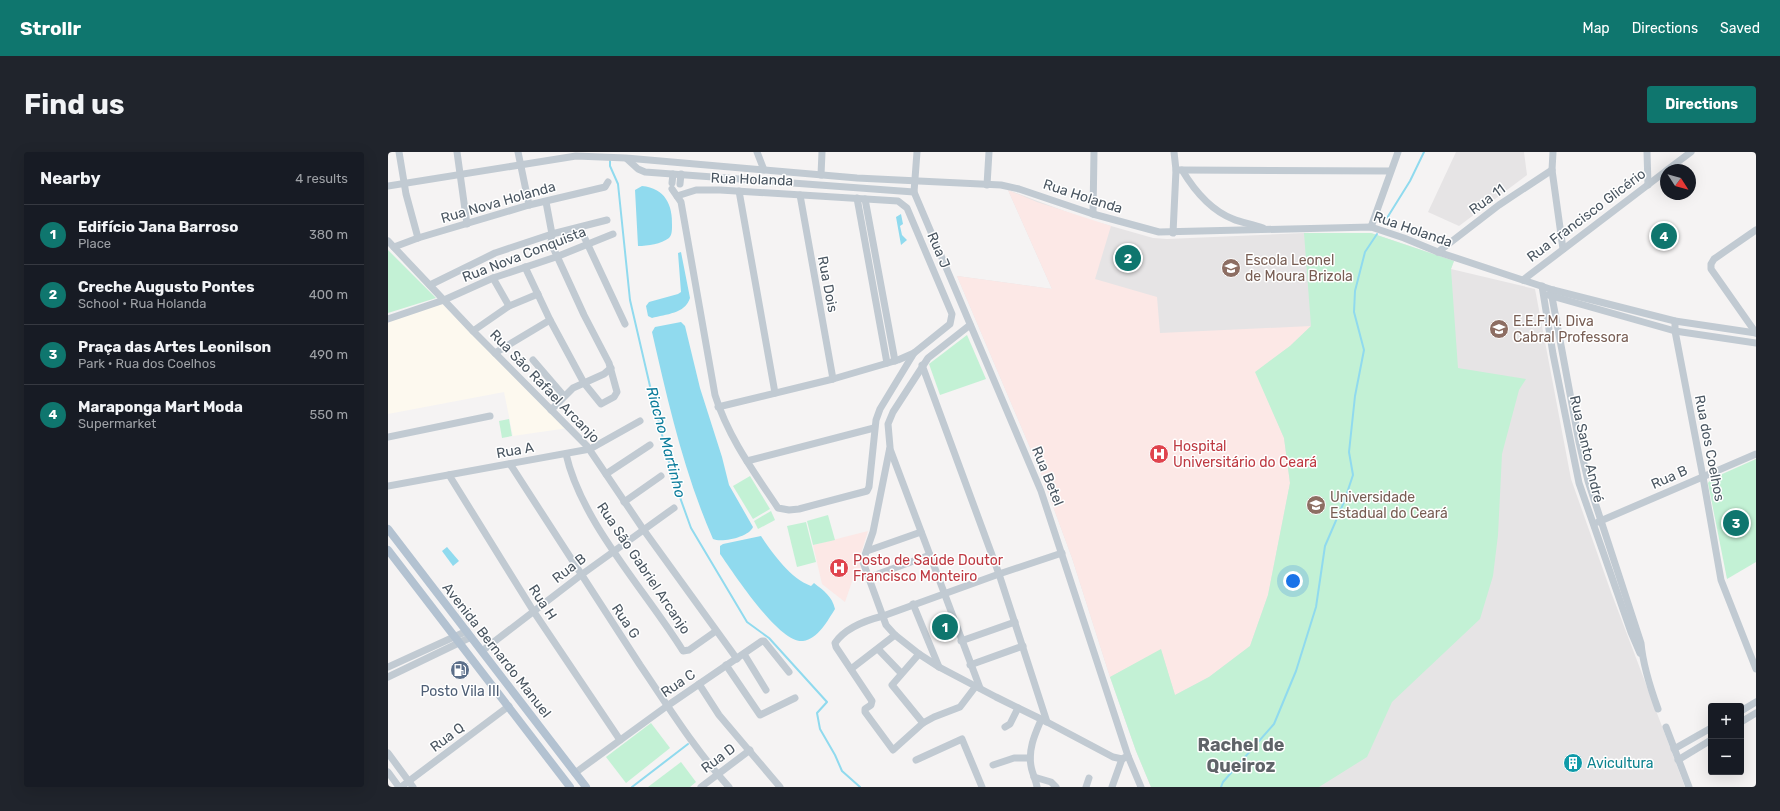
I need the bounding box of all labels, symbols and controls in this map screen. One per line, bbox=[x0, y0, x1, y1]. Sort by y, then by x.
text: Strollr bbox=[20, 17, 81, 40]
text: Map bbox=[1583, 20, 1610, 37]
text: Directions bbox=[1632, 20, 1698, 37]
text: Saved bbox=[1720, 20, 1760, 37]
button: Directions bbox=[1647, 86, 1756, 123]
text: Find us bbox=[24, 88, 124, 121]
north arrow bbox=[1660, 164, 1696, 200]
street label: Rua Francisco Glicério bbox=[1524, 165, 1649, 266]
text: Nearby bbox=[40, 168, 101, 188]
street label: Rua Holanda bbox=[710, 170, 793, 189]
text: 4 results bbox=[295, 171, 348, 186]
street label: Rua Holanda bbox=[1041, 176, 1125, 217]
street label: Rua Nova Holanda bbox=[439, 178, 557, 227]
street label: Rua 11 bbox=[1466, 181, 1509, 218]
street label: Rua Holanda bbox=[1371, 208, 1455, 251]
text: Edifício Jana Barroso bbox=[78, 218, 238, 236]
pin: 4 bbox=[1651, 221, 1677, 251]
street label: Rua Nova Conquista bbox=[460, 223, 588, 286]
text: 1 bbox=[50, 227, 56, 242]
text: 380 m bbox=[309, 227, 348, 242]
street label: Rua J bbox=[923, 230, 954, 271]
text: Place bbox=[78, 236, 111, 251]
pin: 2 bbox=[1115, 243, 1141, 273]
place label: Escola Leonel de Moura Brizola bbox=[1245, 252, 1353, 285]
street label: Rua Dois bbox=[814, 255, 841, 314]
school or university icon: Escola Leonel de Moura Brizola bbox=[1220, 257, 1242, 279]
text: Creche Augusto Pontes bbox=[78, 278, 255, 296]
text: 2 bbox=[49, 287, 57, 302]
text: 400 m bbox=[309, 287, 348, 302]
text: School · Rua Holanda bbox=[78, 296, 207, 311]
place label: E.E.F.M. Diva Cabral Professora bbox=[1513, 313, 1629, 346]
school or university icon: E.E.F.M. Diva Cabral Professora bbox=[1488, 318, 1510, 340]
street label: Rua São Rafael Arcanjo bbox=[486, 326, 603, 447]
text: Praça das Artes Leonilson bbox=[78, 338, 271, 356]
text: 3 bbox=[49, 347, 57, 362]
text: 490 m bbox=[309, 347, 348, 362]
text: Park · Rua dos Coelhos bbox=[78, 356, 216, 371]
water label: Riacho Martinho bbox=[642, 384, 690, 500]
street label: Rua dos Coelhos bbox=[1691, 393, 1728, 503]
street label: Rua Santo André bbox=[1566, 394, 1607, 504]
text: Maraponga Mart Moda bbox=[78, 398, 243, 416]
text: 4 bbox=[49, 407, 57, 422]
text: 550 m bbox=[310, 407, 348, 422]
text: Supermarket bbox=[78, 416, 156, 431]
place label: Hospital Universitário do Ceará bbox=[1173, 438, 1317, 471]
street label: Rua A bbox=[495, 439, 536, 462]
hospital icon: Hospital Universitário do Ceará bbox=[1148, 443, 1170, 465]
street label: Rua Betel bbox=[1028, 444, 1067, 508]
street label: Rua B bbox=[1648, 462, 1690, 493]
place label: Universidade Estadual do Ceará bbox=[1330, 489, 1448, 522]
school or university icon: Universidade Estadual do Ceará bbox=[1305, 494, 1327, 516]
street label: Rua São Gabriel Arcanjo bbox=[593, 499, 694, 637]
pin: 3 bbox=[1723, 508, 1749, 538]
street label: Rua B bbox=[549, 550, 590, 587]
place label: Posto de Saúde Doutor Francisco Monteiro bbox=[853, 552, 1004, 585]
hospital icon: Posto de Saúde Doutor Francisco Monteiro bbox=[828, 557, 850, 579]
your location bbox=[1283, 571, 1303, 591]
street label: Avenida Bernardo Manuel bbox=[439, 580, 555, 721]
street label: Rua H bbox=[525, 581, 560, 623]
street label: Rua G bbox=[608, 601, 643, 642]
pin: 1 bbox=[932, 612, 958, 642]
fuel station icon: Posto Vila III bbox=[449, 659, 471, 681]
street label: Rua C bbox=[658, 666, 699, 701]
place label: Posto Vila III bbox=[420, 683, 500, 700]
map controls bbox=[1708, 703, 1744, 775]
button: + bbox=[1708, 703, 1744, 739]
street label: Rua Q bbox=[427, 719, 468, 756]
district label: Rachel de Queiroz bbox=[1197, 734, 1285, 777]
button: − bbox=[1708, 739, 1744, 775]
street label: Rua D bbox=[698, 740, 739, 777]
building icon: Avicultura bbox=[1562, 752, 1584, 774]
place label: Avicultura bbox=[1587, 755, 1653, 772]

